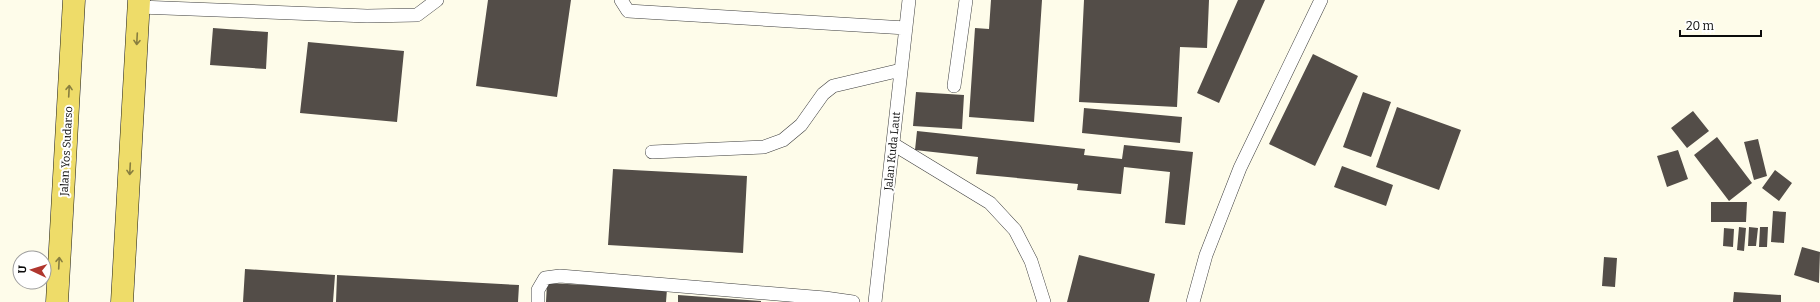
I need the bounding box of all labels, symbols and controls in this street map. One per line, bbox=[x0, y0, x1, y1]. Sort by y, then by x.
scale bar bbox=[1680, 12, 1761, 38]
text: 20 m bbox=[1686, 19, 1715, 33]
one-way arrow bbox=[133, 32, 140, 45]
one-way arrow bbox=[65, 85, 72, 98]
street label: Jalan Yos Sudarso bbox=[58, 106, 75, 197]
street label: Jalan Kuda Laut bbox=[882, 111, 903, 192]
one-way arrow bbox=[126, 162, 133, 175]
north arrow bbox=[12, 250, 52, 290]
one-way arrow bbox=[56, 257, 63, 270]
text: U bbox=[16, 265, 29, 274]

